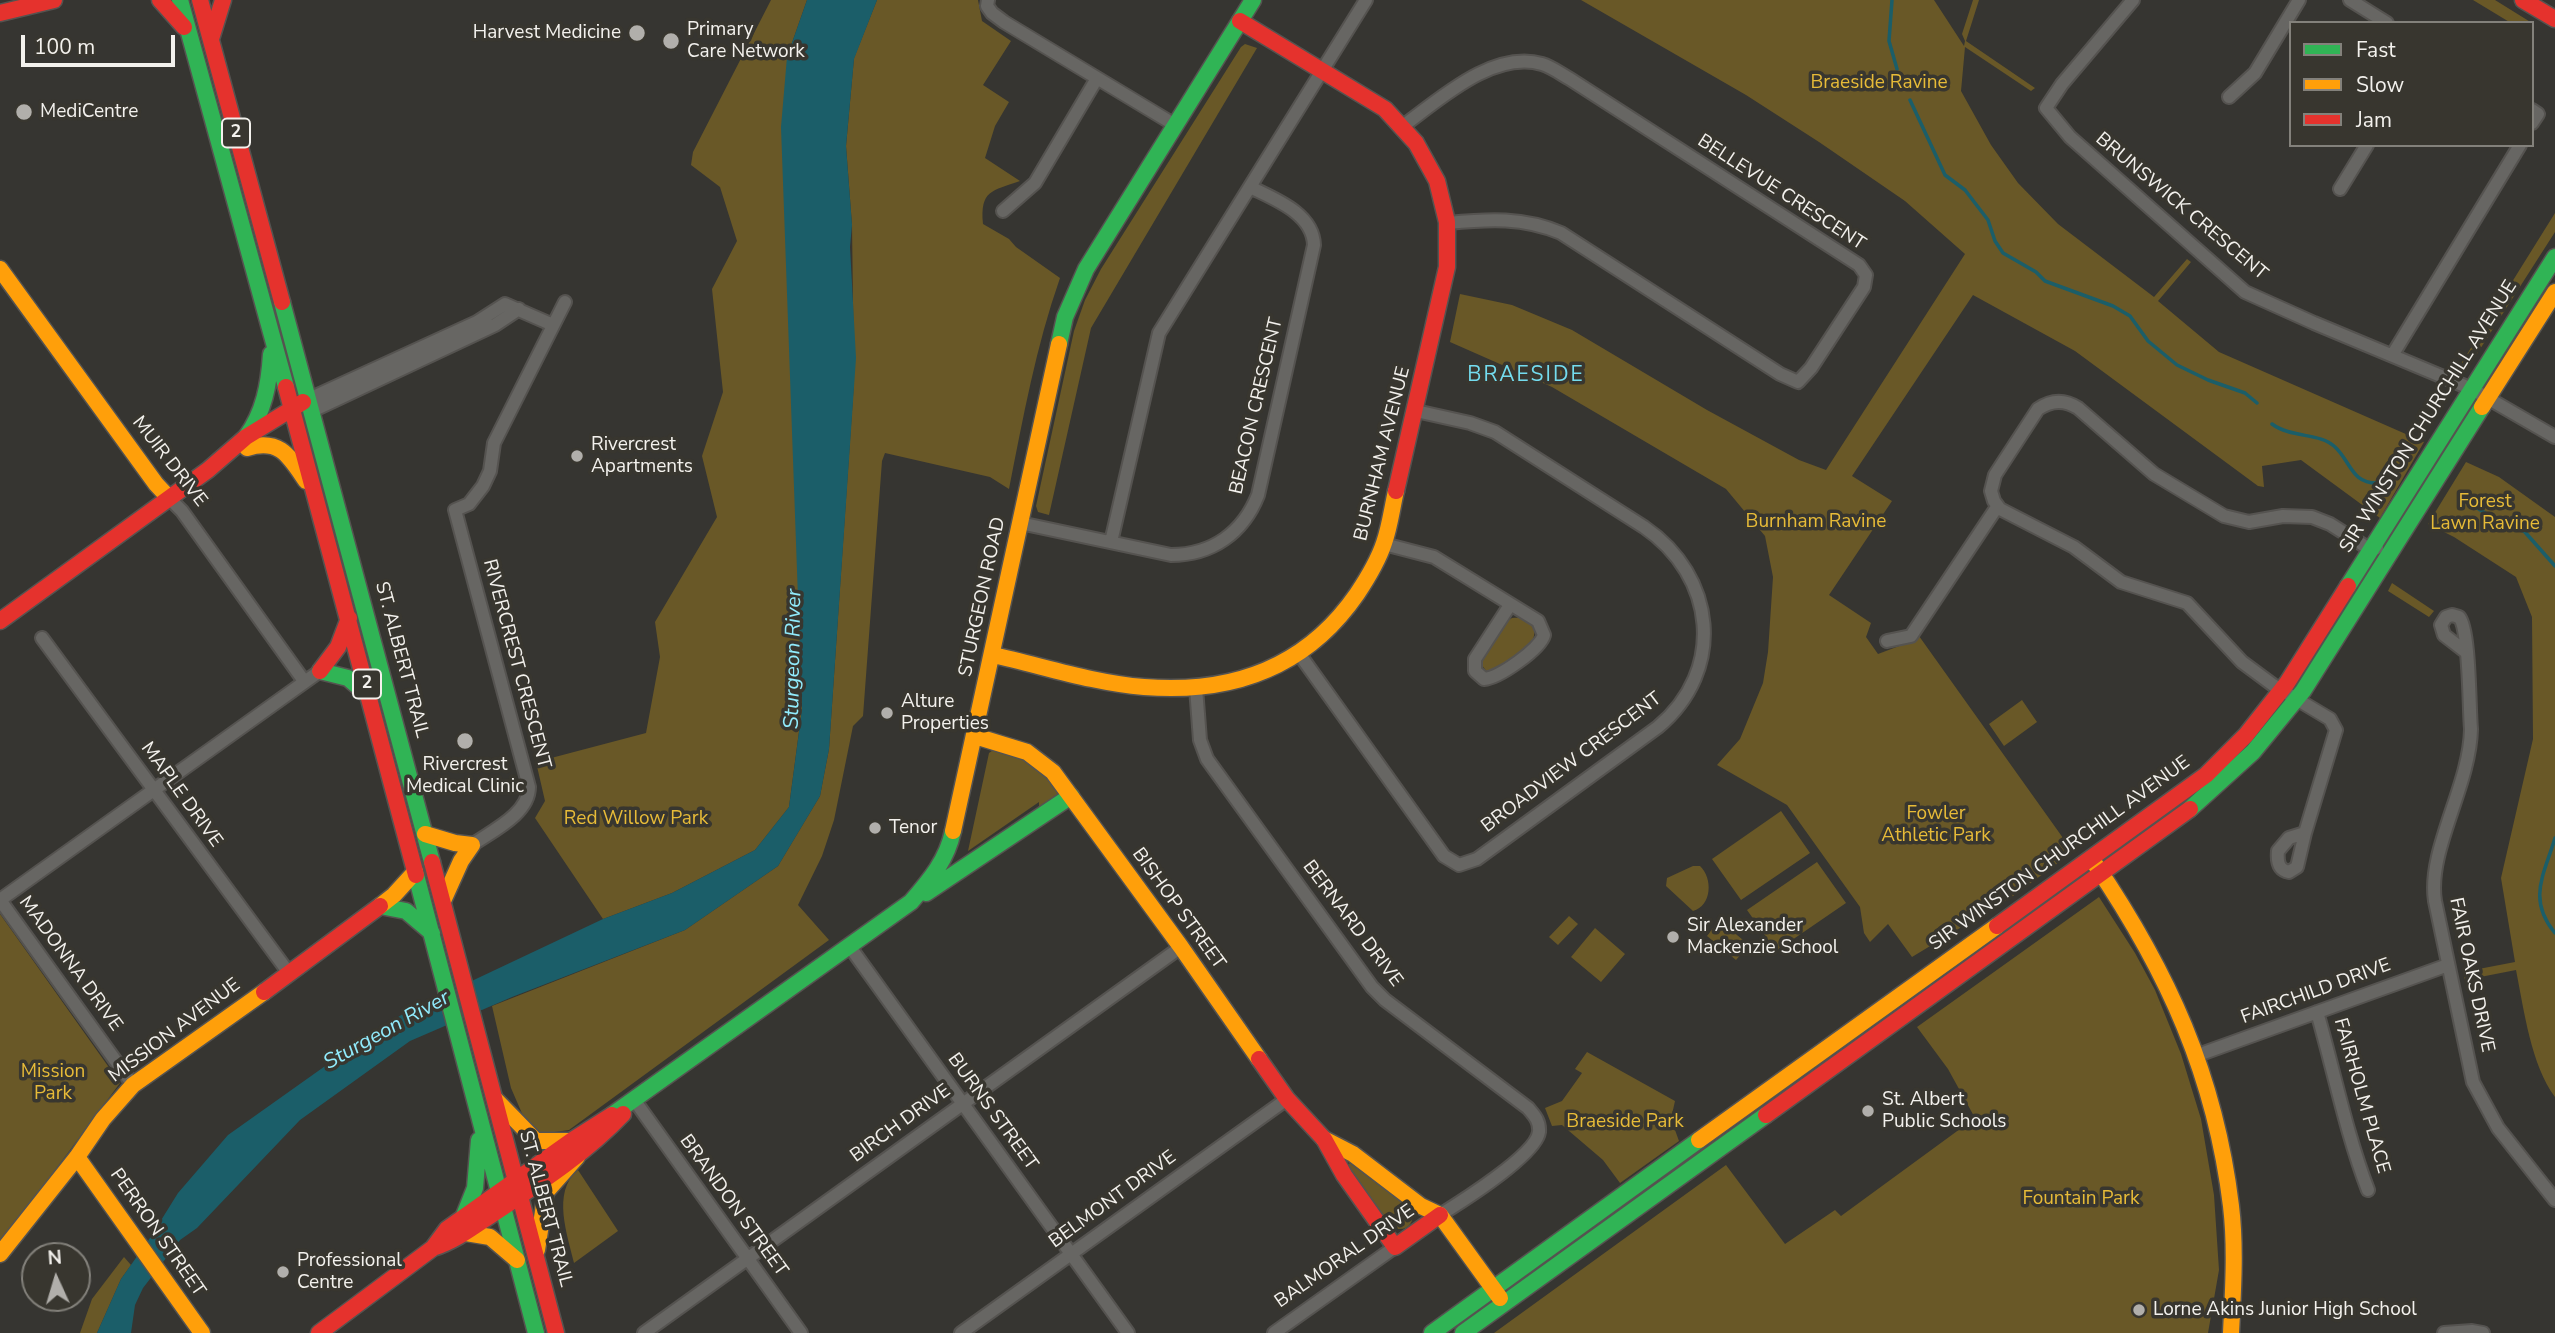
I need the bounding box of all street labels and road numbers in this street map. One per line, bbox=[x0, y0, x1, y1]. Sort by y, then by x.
road number: 2 bbox=[222, 118, 250, 148]
street label: BRUNSWICK CRESCENT bbox=[2090, 128, 2272, 286]
street label: BELLEVUE CRESCENT bbox=[1693, 130, 1869, 256]
street label: SIR WINSTON CHURCHILL AVENUE bbox=[2335, 277, 2523, 557]
street label: BEACON CRESCENT bbox=[1226, 315, 1288, 497]
street label: BURNHAM AVENUE bbox=[1350, 364, 1416, 544]
street label: MUIR DRIVE bbox=[127, 412, 211, 512]
street label: STURGEON ROAD bbox=[955, 515, 1011, 679]
street label: RIVERCREST CRESCENT bbox=[477, 557, 555, 771]
street label: ST. ALBERT TRAIL bbox=[369, 579, 433, 741]
road number: 2 bbox=[353, 670, 381, 698]
street label: BROADVIEW CRESCENT bbox=[1477, 688, 1667, 838]
street label: MAPLE DRIVE bbox=[135, 738, 227, 852]
street label: SIR WINSTON CHURCHILL AVENUE bbox=[1925, 752, 2195, 956]
street label: BISHOP STREET bbox=[1126, 844, 1230, 974]
street label: BERNARD DRIVE bbox=[1297, 856, 1407, 992]
street label: MADONNA DRIVE bbox=[13, 892, 127, 1036]
street label: FAIR OAKS DRIVE bbox=[2443, 896, 2499, 1054]
street label: FAIRCHILD DRIVE bbox=[2238, 954, 2394, 1030]
street label: MISSION AVENUE bbox=[105, 974, 245, 1088]
street label: FAIRHOLM PLACE bbox=[2328, 1016, 2394, 1176]
street label: BURNS STREET bbox=[942, 1049, 1042, 1175]
street label: BIRCH DRIVE bbox=[846, 1080, 956, 1168]
street label: ST. ALBERT TRAIL bbox=[513, 1128, 577, 1290]
street label: BRANDON STREET bbox=[674, 1131, 792, 1281]
street label: BELMONT DRIVE bbox=[1045, 1146, 1181, 1254]
street label: PERRON STREET bbox=[104, 1165, 210, 1301]
street label: BALMORAL DRIVE bbox=[1271, 1200, 1419, 1314]

